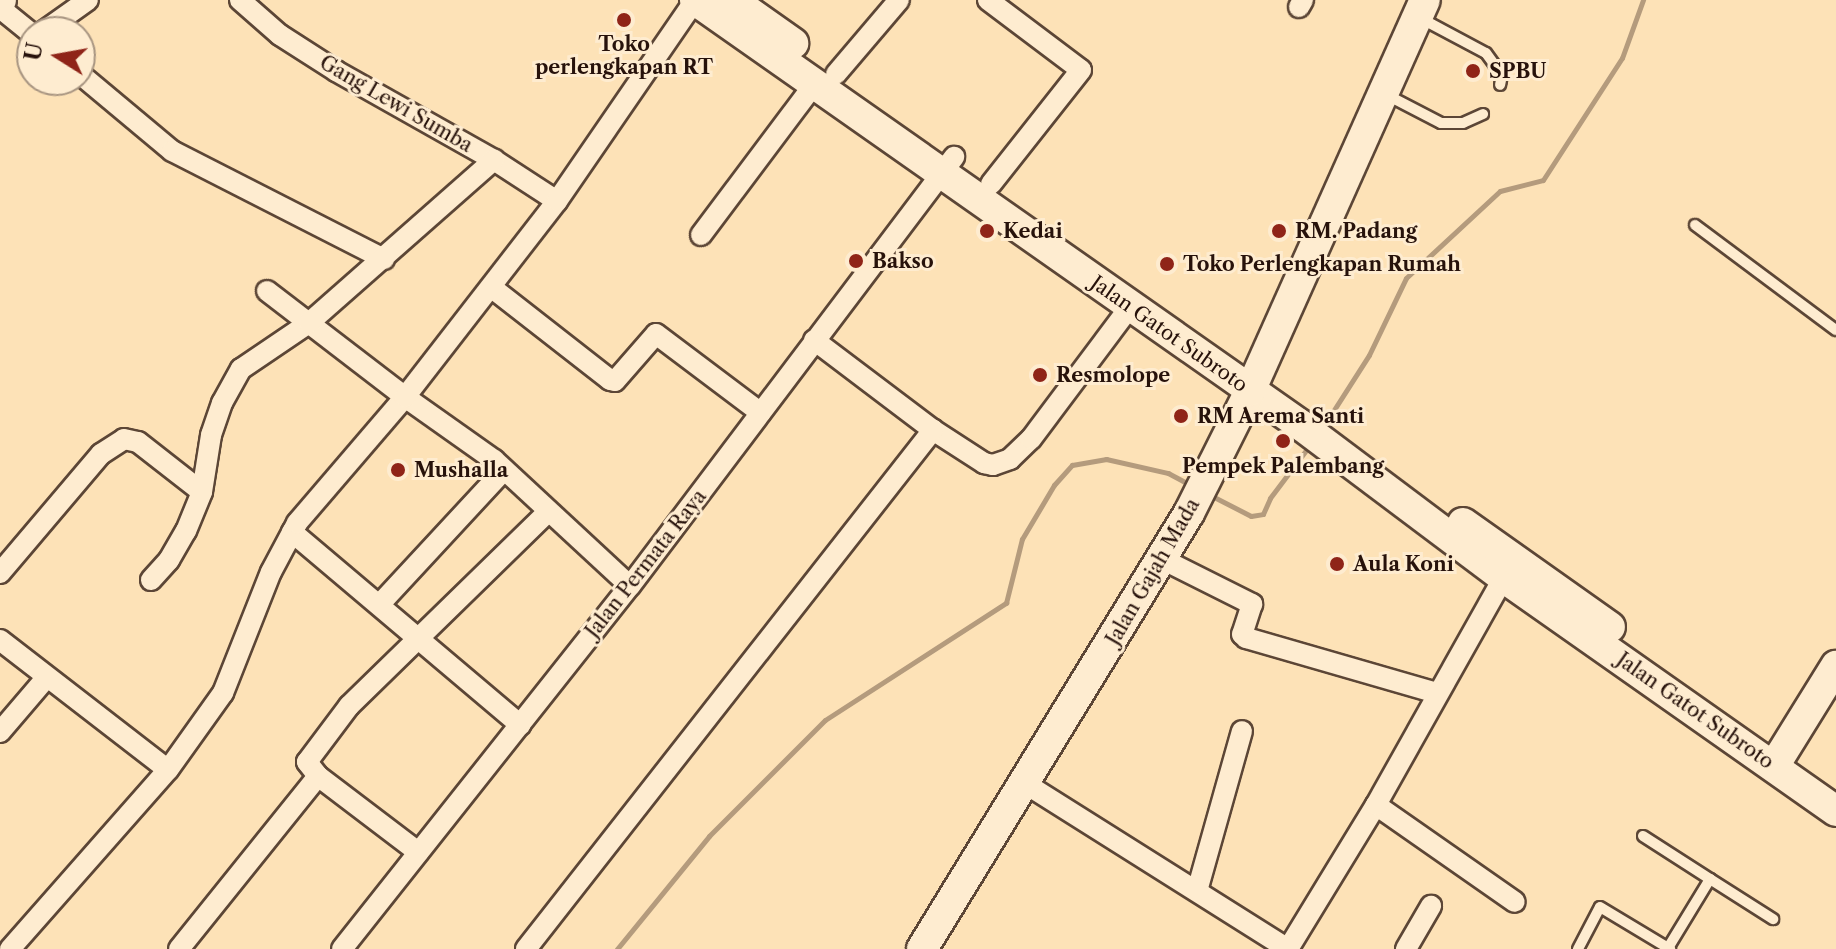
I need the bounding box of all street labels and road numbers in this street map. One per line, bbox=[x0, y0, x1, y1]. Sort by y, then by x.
street label: Gang Lewi Sumba bbox=[315, 50, 477, 158]
street label: Jalan Gatot Subroto bbox=[1086, 271, 1252, 397]
street label: Jalan Permata Raya bbox=[581, 485, 711, 643]
street label: Jalan Gajah Mada bbox=[1101, 494, 1205, 650]
street label: Jalan Gatot Subroto bbox=[1612, 648, 1778, 774]

